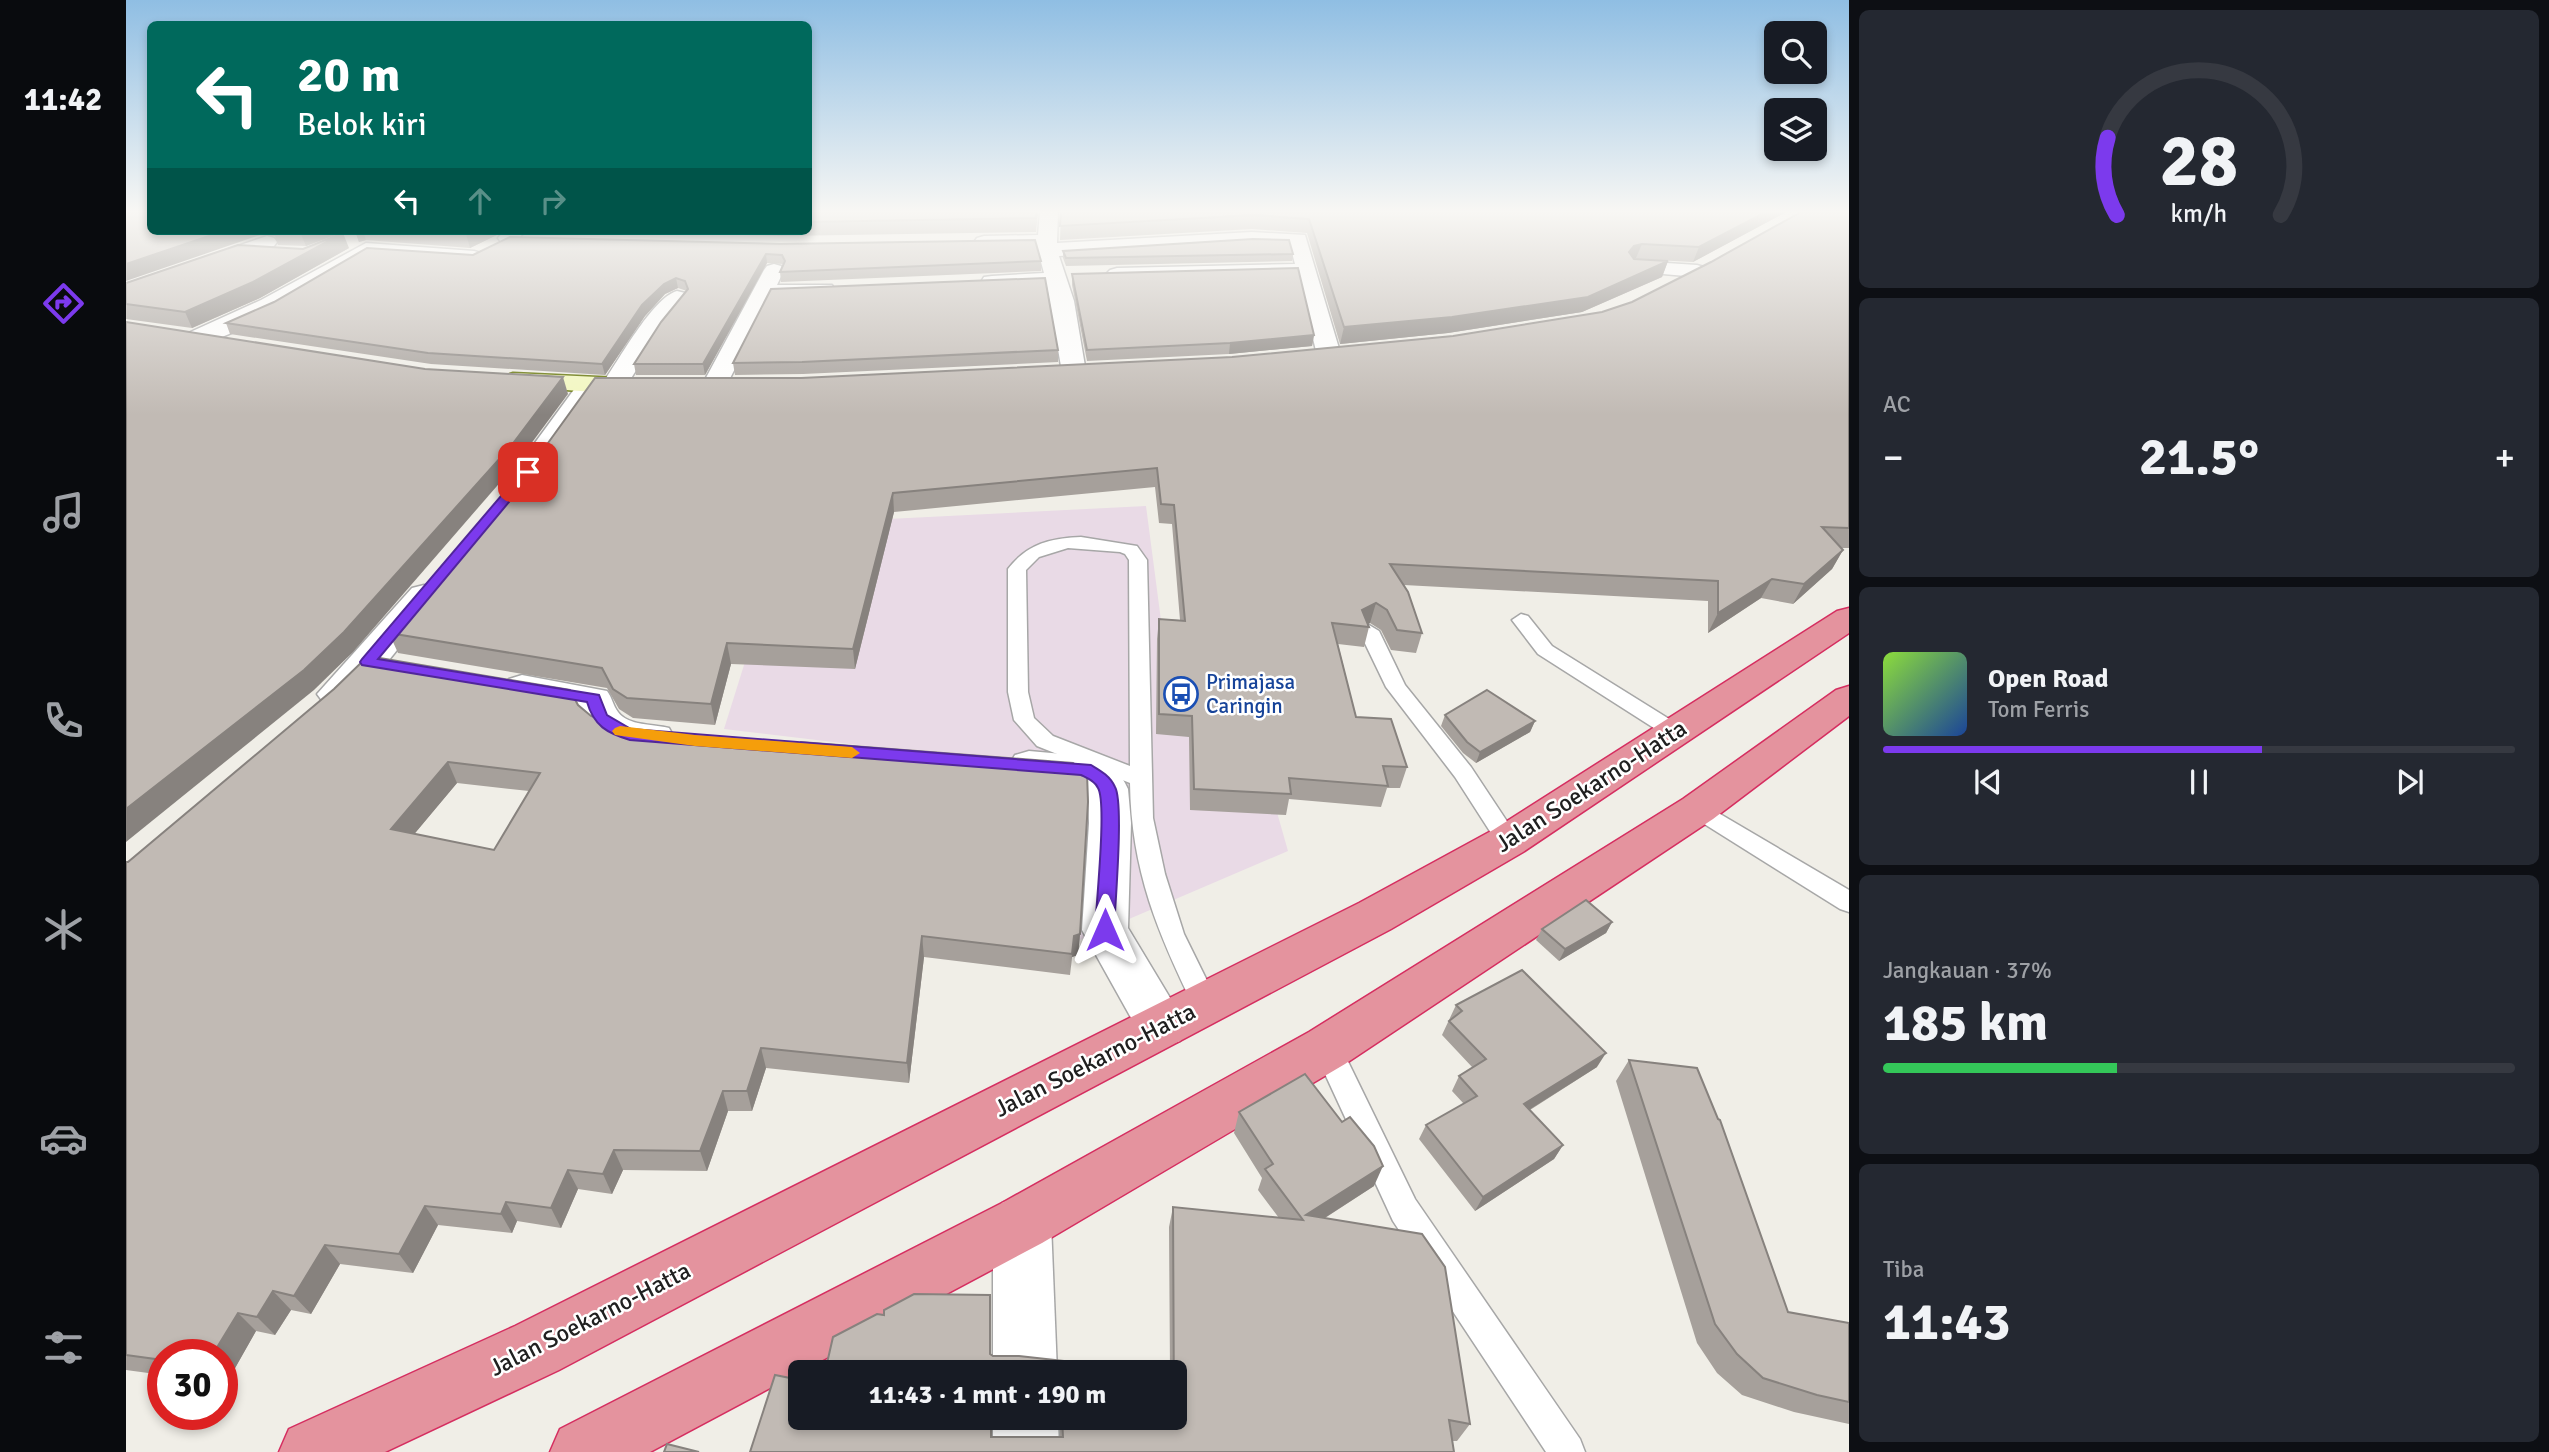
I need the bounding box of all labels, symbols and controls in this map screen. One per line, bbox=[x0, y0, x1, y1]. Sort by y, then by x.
map controls bbox=[1764, 21, 1827, 161]
button: search bbox=[1764, 21, 1827, 84]
text: 20 m bbox=[297, 45, 400, 105]
icon: left bbox=[182, 49, 273, 140]
text: 11:42 bbox=[24, 80, 102, 119]
button: layers bbox=[1764, 98, 1827, 161]
text: Belok kiri bbox=[297, 105, 427, 144]
text: 28 bbox=[2160, 118, 2238, 207]
icon: left bbox=[388, 182, 426, 220]
icon: ahead bbox=[461, 182, 499, 220]
icon: right bbox=[534, 182, 572, 220]
text: km/h bbox=[2171, 198, 2227, 229]
icon: directions bbox=[39, 279, 88, 328]
text: AC bbox=[1883, 390, 1911, 419]
text: 21.5° bbox=[2139, 425, 2259, 489]
text: − bbox=[1883, 434, 1904, 481]
text: + bbox=[2494, 434, 2515, 481]
pin bbox=[498, 442, 558, 502]
icon: arrive bbox=[509, 453, 547, 491]
icon: music bbox=[39, 488, 88, 537]
text: Open Road bbox=[1988, 663, 2109, 695]
place label: Primajasa Caringin bbox=[1206, 669, 1295, 719]
bus stop icon: Primajasa Caringin bbox=[1162, 675, 1200, 713]
text: Tom Ferris bbox=[1988, 695, 2089, 724]
icon: phone bbox=[39, 696, 88, 745]
street label: Jalan Soekarno-Hatta bbox=[1490, 713, 1692, 859]
icon: previous bbox=[1969, 763, 2007, 801]
icon: pause bbox=[2180, 763, 2218, 801]
icon: next bbox=[2391, 763, 2429, 801]
position arrow bbox=[1068, 893, 1142, 967]
icon: climate bbox=[39, 905, 88, 954]
text: Jangkauan · 37% bbox=[1883, 956, 2052, 985]
text: 185 km bbox=[1883, 991, 2048, 1055]
street label: Jalan Soekarno-Hatta bbox=[989, 996, 1201, 1124]
icon: car bbox=[39, 1114, 88, 1163]
street label: Jalan Soekarno-Hatta bbox=[484, 1255, 696, 1383]
text: Tiba bbox=[1883, 1255, 1924, 1284]
text: 11:43 bbox=[1883, 1290, 2011, 1354]
icon: filters bbox=[39, 1323, 88, 1372]
speed limit sign: 30 bbox=[147, 1339, 238, 1430]
text: 11:43 · 1 mnt · 190 m bbox=[869, 1379, 1106, 1411]

